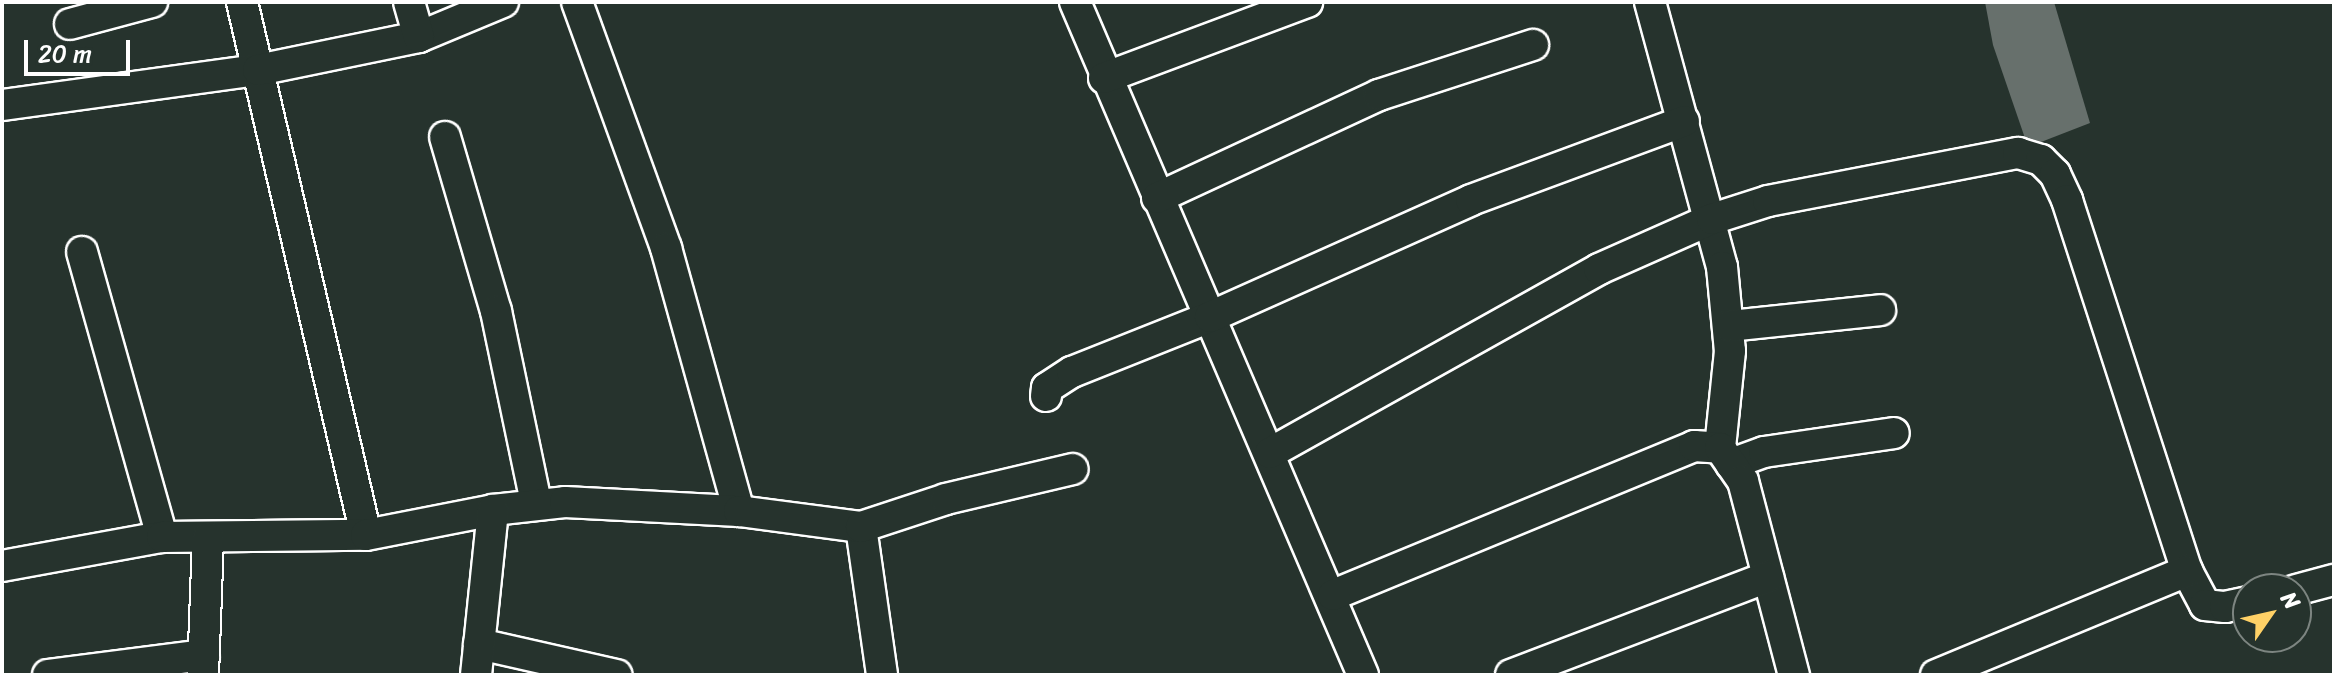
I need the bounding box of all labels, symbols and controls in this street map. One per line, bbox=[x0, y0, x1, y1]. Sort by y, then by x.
scale bar bbox=[28, 24, 134, 74]
text: 20 m bbox=[38, 33, 92, 75]
north arrow bbox=[2232, 573, 2312, 653]
text: N bbox=[2270, 583, 2311, 618]

